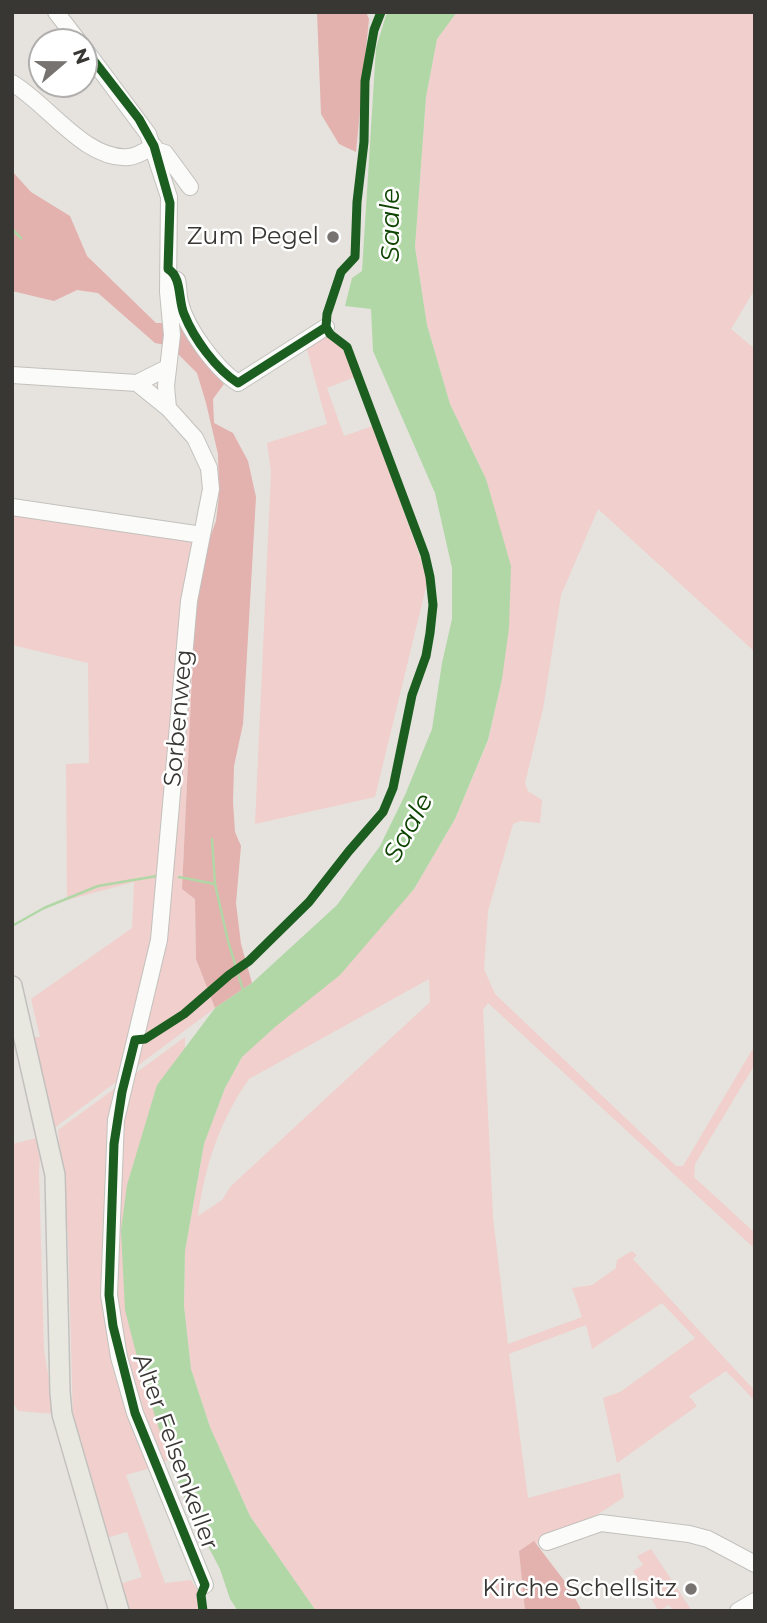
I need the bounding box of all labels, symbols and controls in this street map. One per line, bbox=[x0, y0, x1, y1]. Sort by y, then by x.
north arrow bbox=[28, 28, 98, 98]
text: N bbox=[68, 45, 95, 67]
water label: Saale bbox=[375, 188, 407, 262]
place label: Zum Pegel bbox=[187, 223, 319, 251]
marker: Zum Pegel bbox=[325, 229, 341, 245]
street label: Sorbenweg bbox=[159, 648, 199, 788]
water label: Saale bbox=[377, 788, 441, 868]
street label: Alter Felsenkeller bbox=[126, 1350, 224, 1554]
place label: Kirche Schellsitz bbox=[482, 1575, 677, 1603]
marker: Kirche Schellsitz bbox=[683, 1581, 699, 1597]

